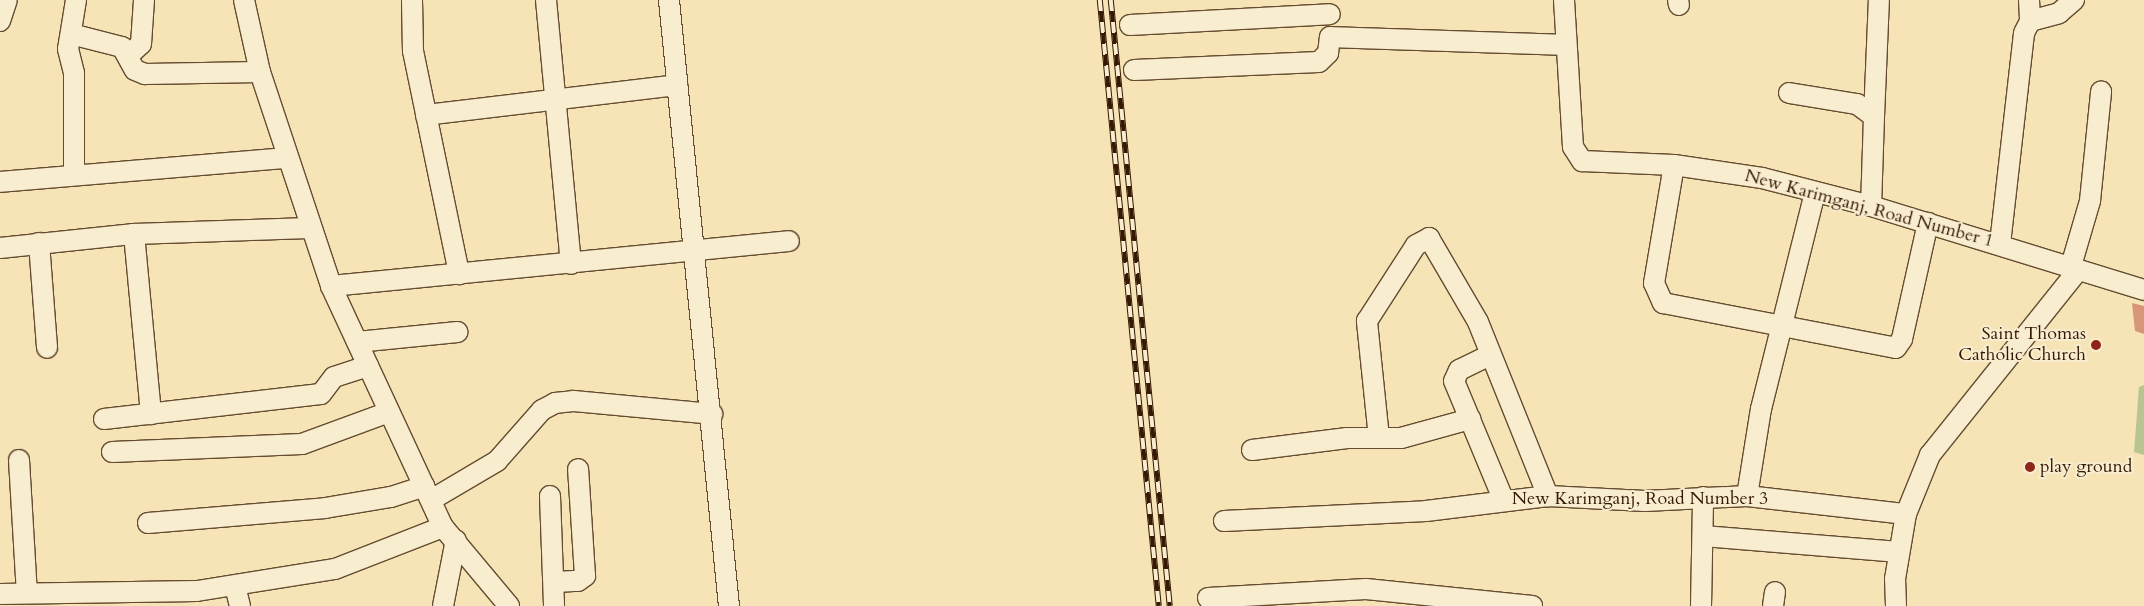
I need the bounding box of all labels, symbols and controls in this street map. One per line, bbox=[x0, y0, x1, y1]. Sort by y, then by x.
street label: New Karimganj, Road Number 1 bbox=[1742, 165, 1996, 253]
place label: Saint Thomas Catholic Church bbox=[1958, 324, 2086, 366]
marker: Saint Thomas Catholic Church bbox=[2090, 339, 2102, 351]
place label: play ground bbox=[2040, 456, 2132, 478]
marker: play ground bbox=[2024, 461, 2036, 473]
street label: New Karimganj, Road Number 3 bbox=[1512, 488, 1768, 510]

